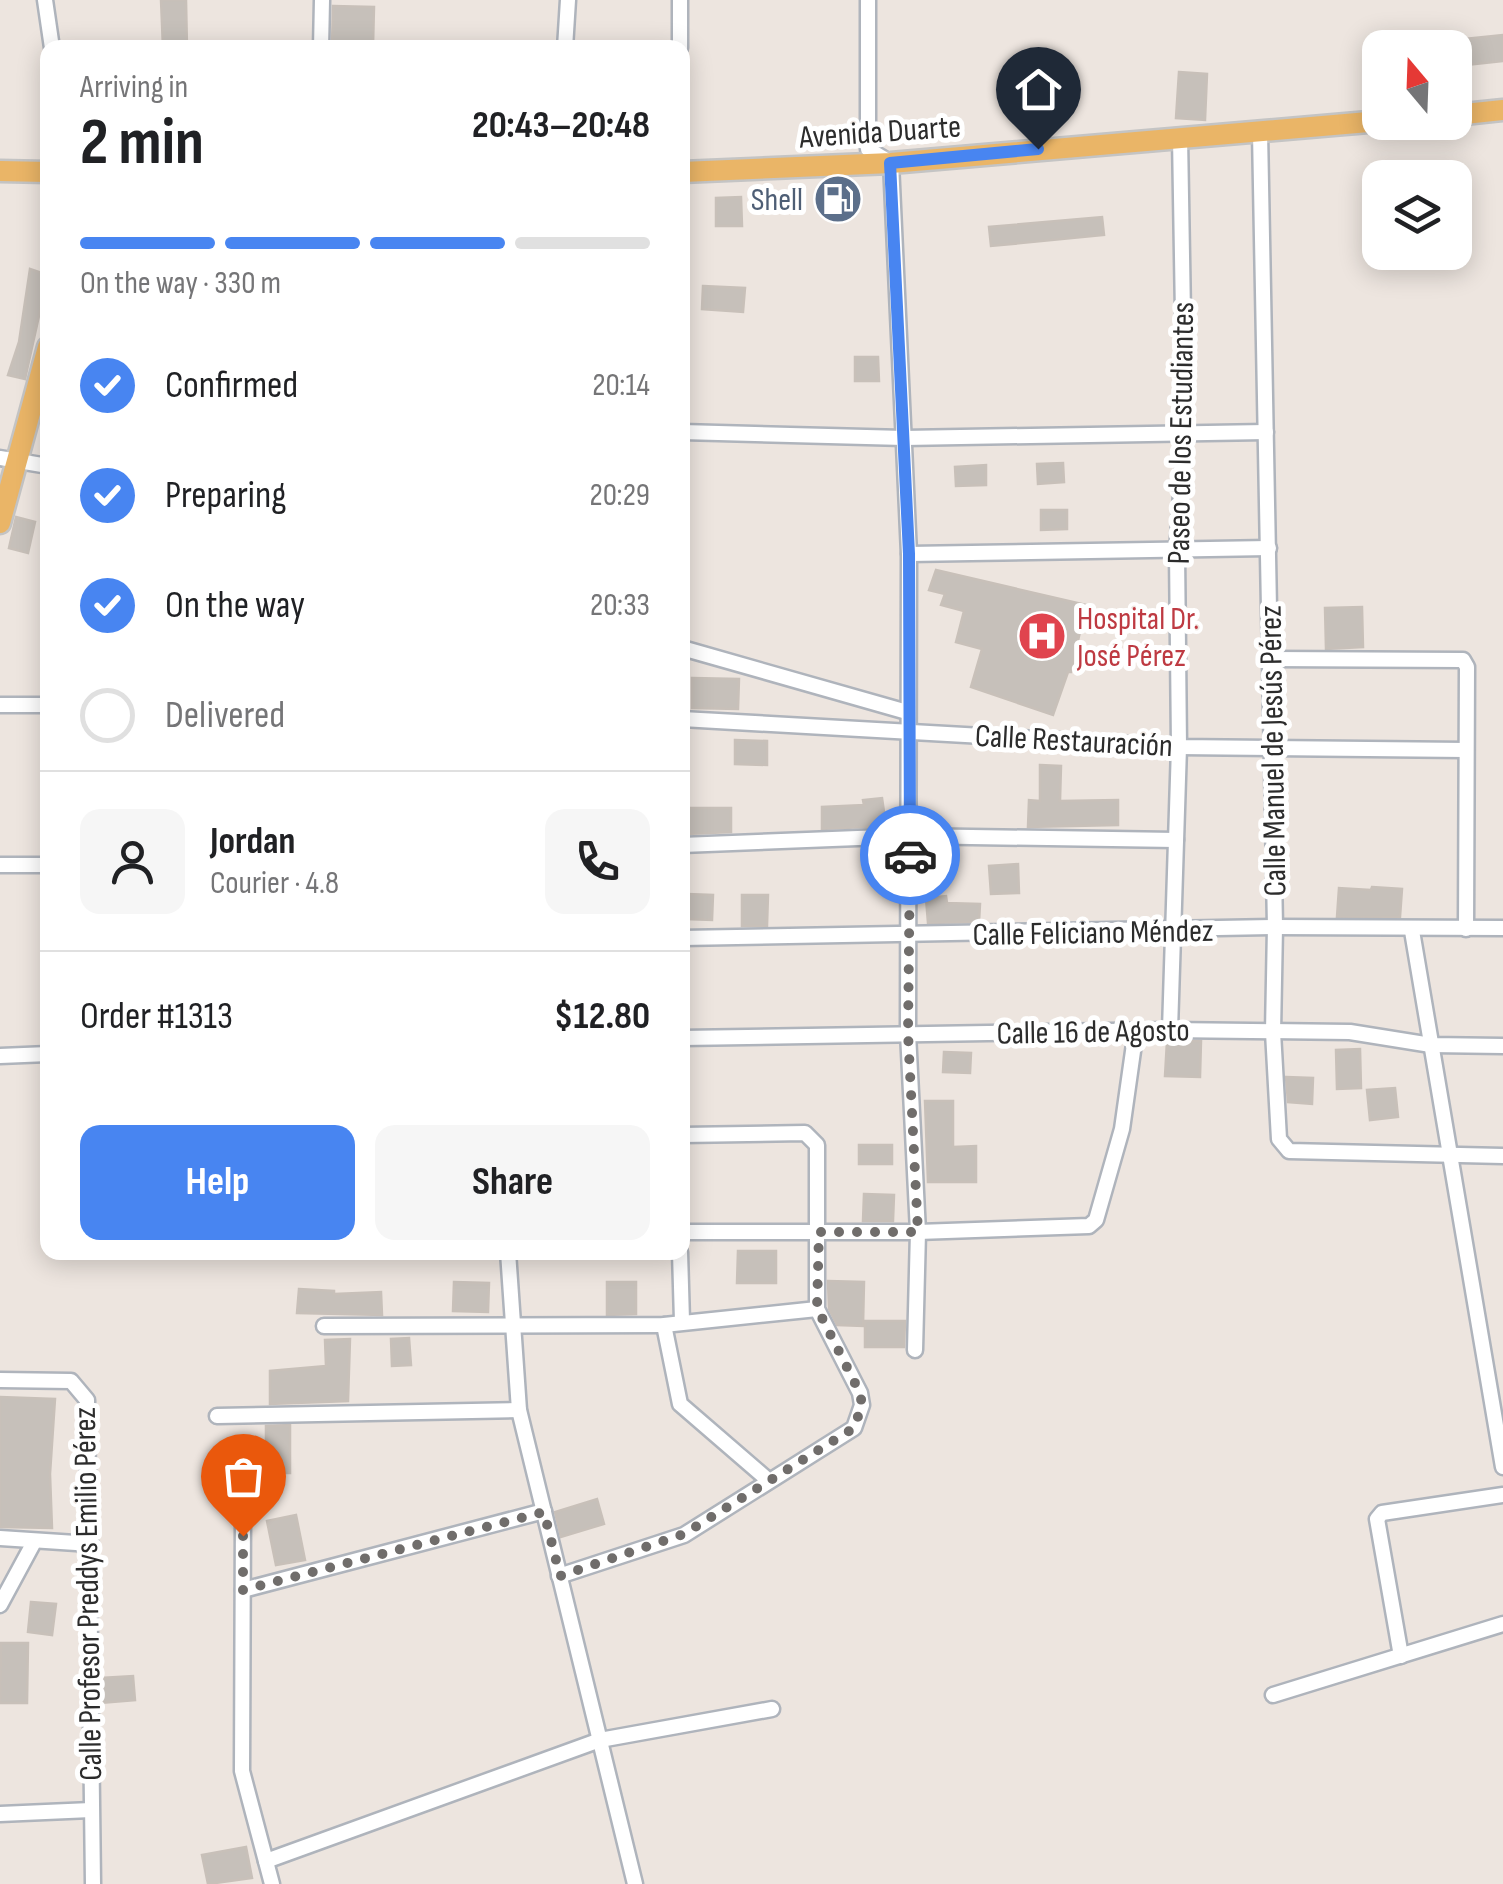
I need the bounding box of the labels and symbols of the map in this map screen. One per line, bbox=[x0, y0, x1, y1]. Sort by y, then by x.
north arrow bbox=[1362, 30, 1472, 140]
pin bbox=[996, 47, 1081, 150]
street label: Avenida Duarte bbox=[797, 107, 962, 158]
fuel station icon: Shell bbox=[812, 173, 864, 225]
place label: Shell bbox=[751, 181, 803, 220]
street label: Paseo de los Estudiantes bbox=[1160, 301, 1203, 565]
place label: Hospital Dr. José Pérez bbox=[1076, 600, 1199, 676]
street label: Calle Manuel de Jesús Pérez bbox=[1251, 605, 1296, 897]
hospital icon: Hospital Dr. José Pérez bbox=[1016, 610, 1068, 662]
street label: Calle Restauración bbox=[974, 717, 1174, 766]
courier bbox=[860, 805, 960, 905]
street label: Calle Feliciano Méndez bbox=[972, 912, 1214, 955]
street label: Calle 16 de Agosto bbox=[996, 1011, 1190, 1054]
street label: Calle Profesor Preddys Emilio Pérez bbox=[66, 1407, 111, 1781]
pin bbox=[201, 1434, 286, 1537]

